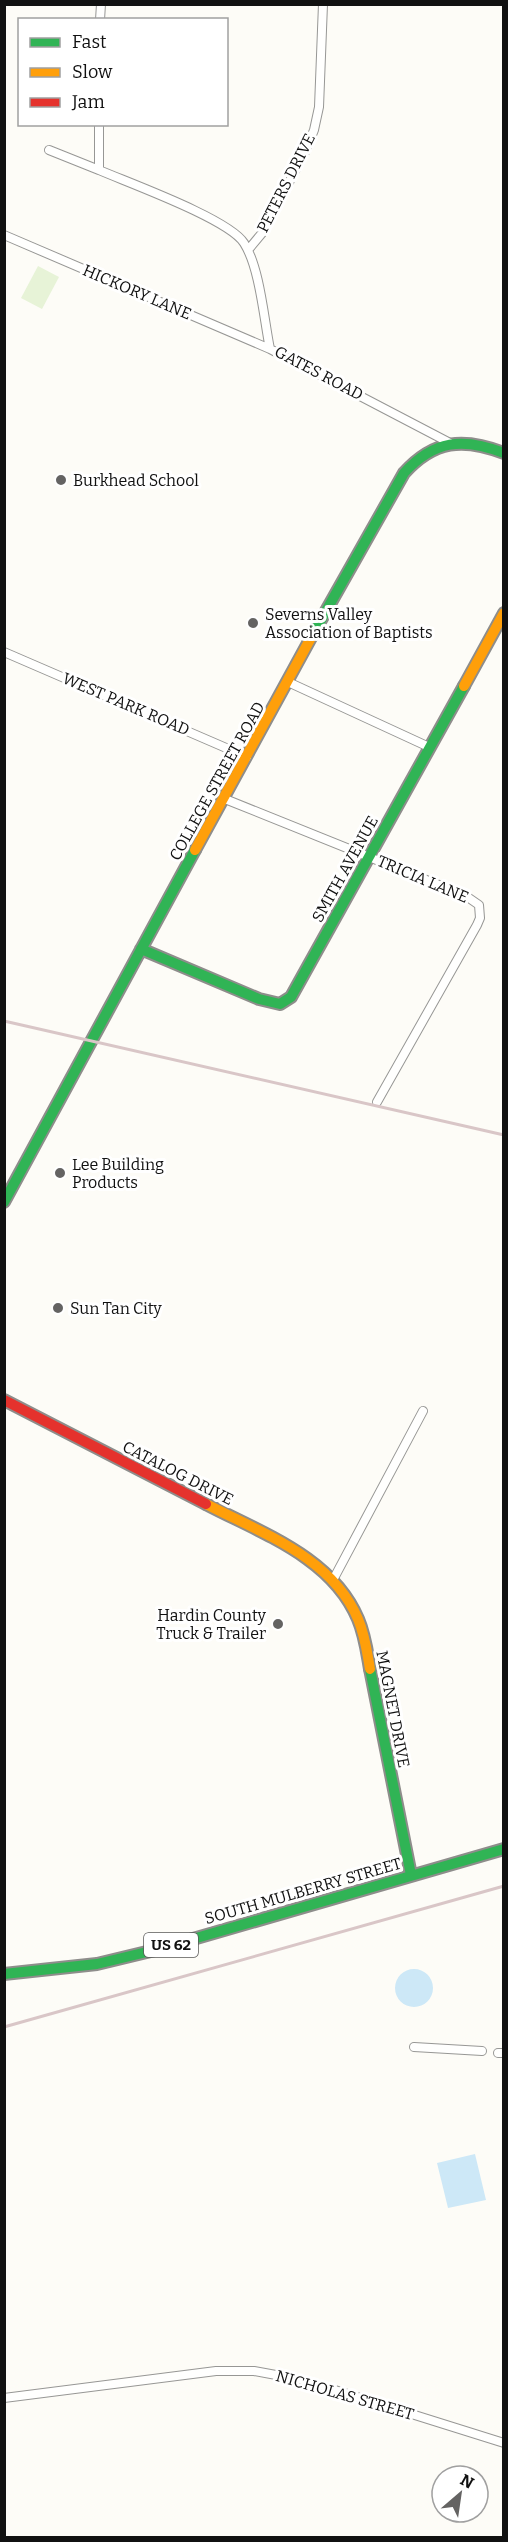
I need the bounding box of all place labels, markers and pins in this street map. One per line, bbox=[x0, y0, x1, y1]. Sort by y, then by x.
place label: Burkhead School bbox=[73, 471, 199, 490]
marker: Burkhead School bbox=[54, 473, 68, 487]
place label: Severns Valley Association of Baptists bbox=[265, 605, 433, 642]
marker: Severns Valley Association of Baptists bbox=[246, 616, 260, 630]
place label: Lee Building Products bbox=[72, 1155, 164, 1192]
marker: Lee Building Products bbox=[53, 1166, 67, 1180]
place label: Sun Tan City bbox=[70, 1299, 162, 1318]
marker: Sun Tan City bbox=[51, 1301, 65, 1315]
place label: Hardin County Truck & Trailer bbox=[156, 1606, 267, 1643]
marker: Hardin County Truck & Trailer bbox=[271, 1617, 285, 1631]

